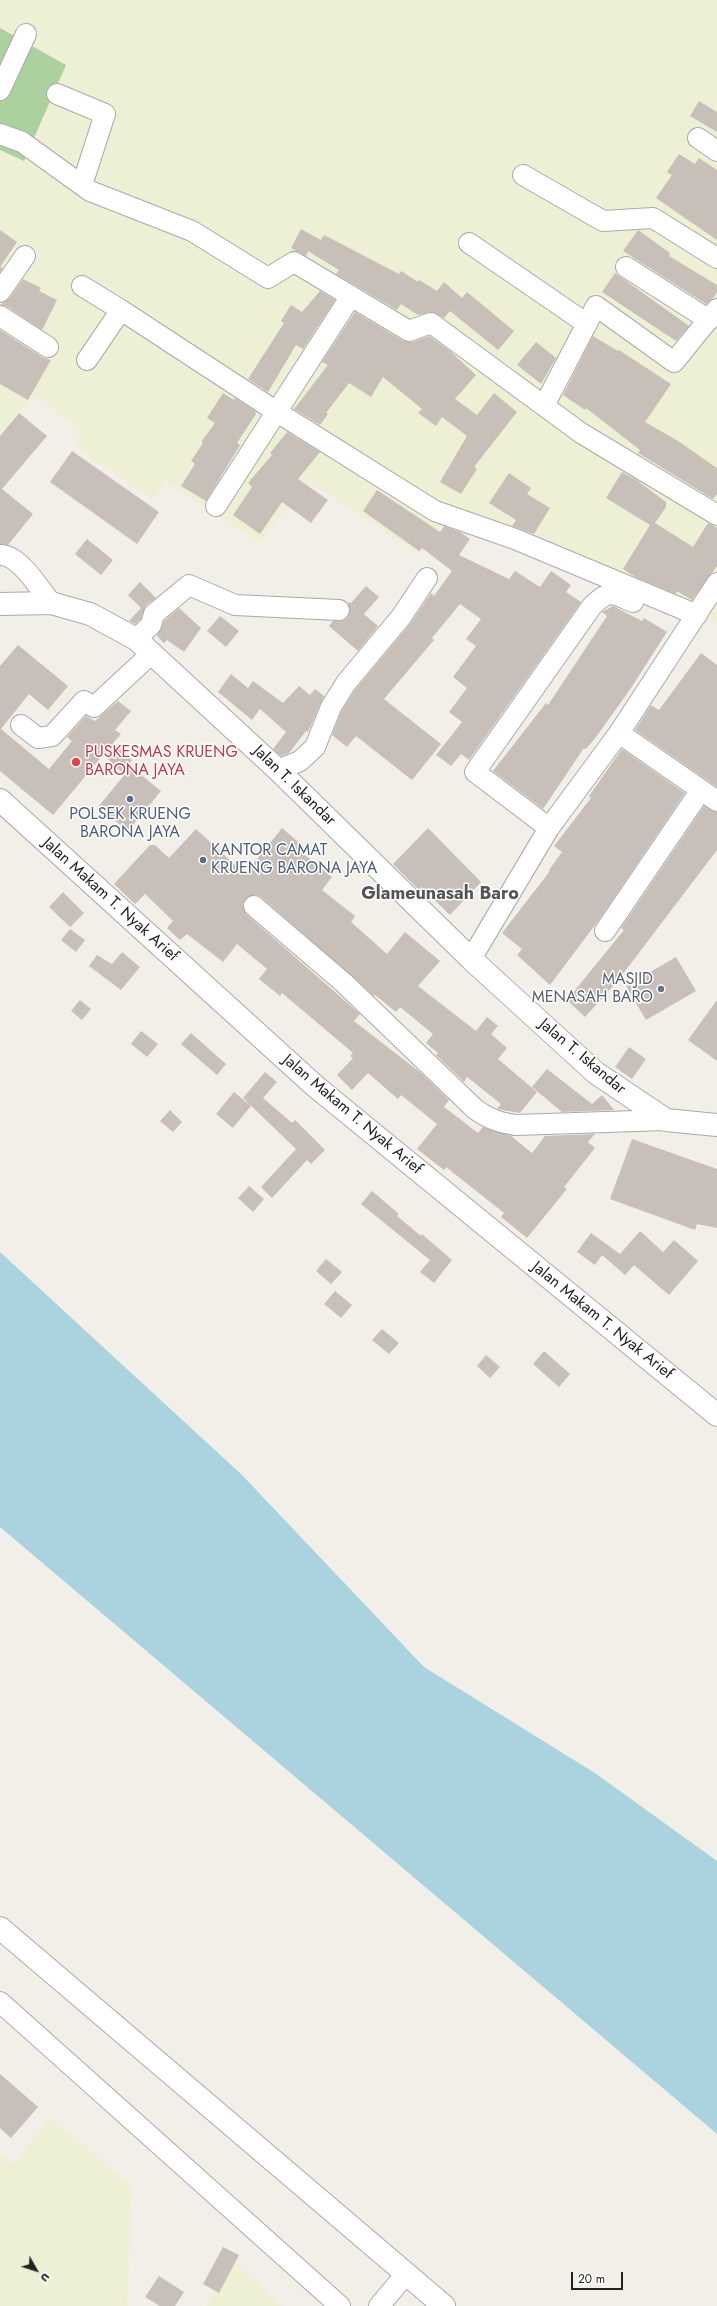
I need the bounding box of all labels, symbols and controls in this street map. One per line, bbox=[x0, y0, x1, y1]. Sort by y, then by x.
street label: Jalan T. Iskandar bbox=[249, 742, 339, 830]
place label: PUSKESMAS KRUENG BARONA JAYA bbox=[85, 743, 238, 781]
marker: PUSKESMAS KRUENG BARONA JAYA bbox=[70, 756, 82, 768]
marker: POLSEK KRUENG BARONA JAYA bbox=[125, 794, 135, 804]
place label: POLSEK KRUENG BARONA JAYA bbox=[69, 805, 191, 843]
street label: Jalan Makam T. Nyak Arief bbox=[38, 834, 182, 966]
place label: KANTOR CAMAT KRUENG BARONA JAYA bbox=[211, 841, 377, 879]
marker: KANTOR CAMAT KRUENG BARONA JAYA bbox=[198, 855, 208, 865]
district label: Glameunasah Baro bbox=[361, 884, 519, 906]
place label: MASJID MENASAH BARO bbox=[532, 970, 653, 1008]
marker: MASJID MENASAH BARO bbox=[656, 984, 666, 994]
street label: Jalan T. Iskandar bbox=[535, 1015, 629, 1099]
street label: Jalan Makam T. Nyak Arief bbox=[278, 1051, 426, 1179]
street label: Jalan Makam T. Nyak Arief bbox=[527, 1258, 677, 1384]
north arrow bbox=[16, 2250, 56, 2290]
scale bar bbox=[573, 2264, 625, 2290]
text: U bbox=[37, 2270, 54, 2286]
text: 20 m bbox=[578, 2270, 605, 2288]

